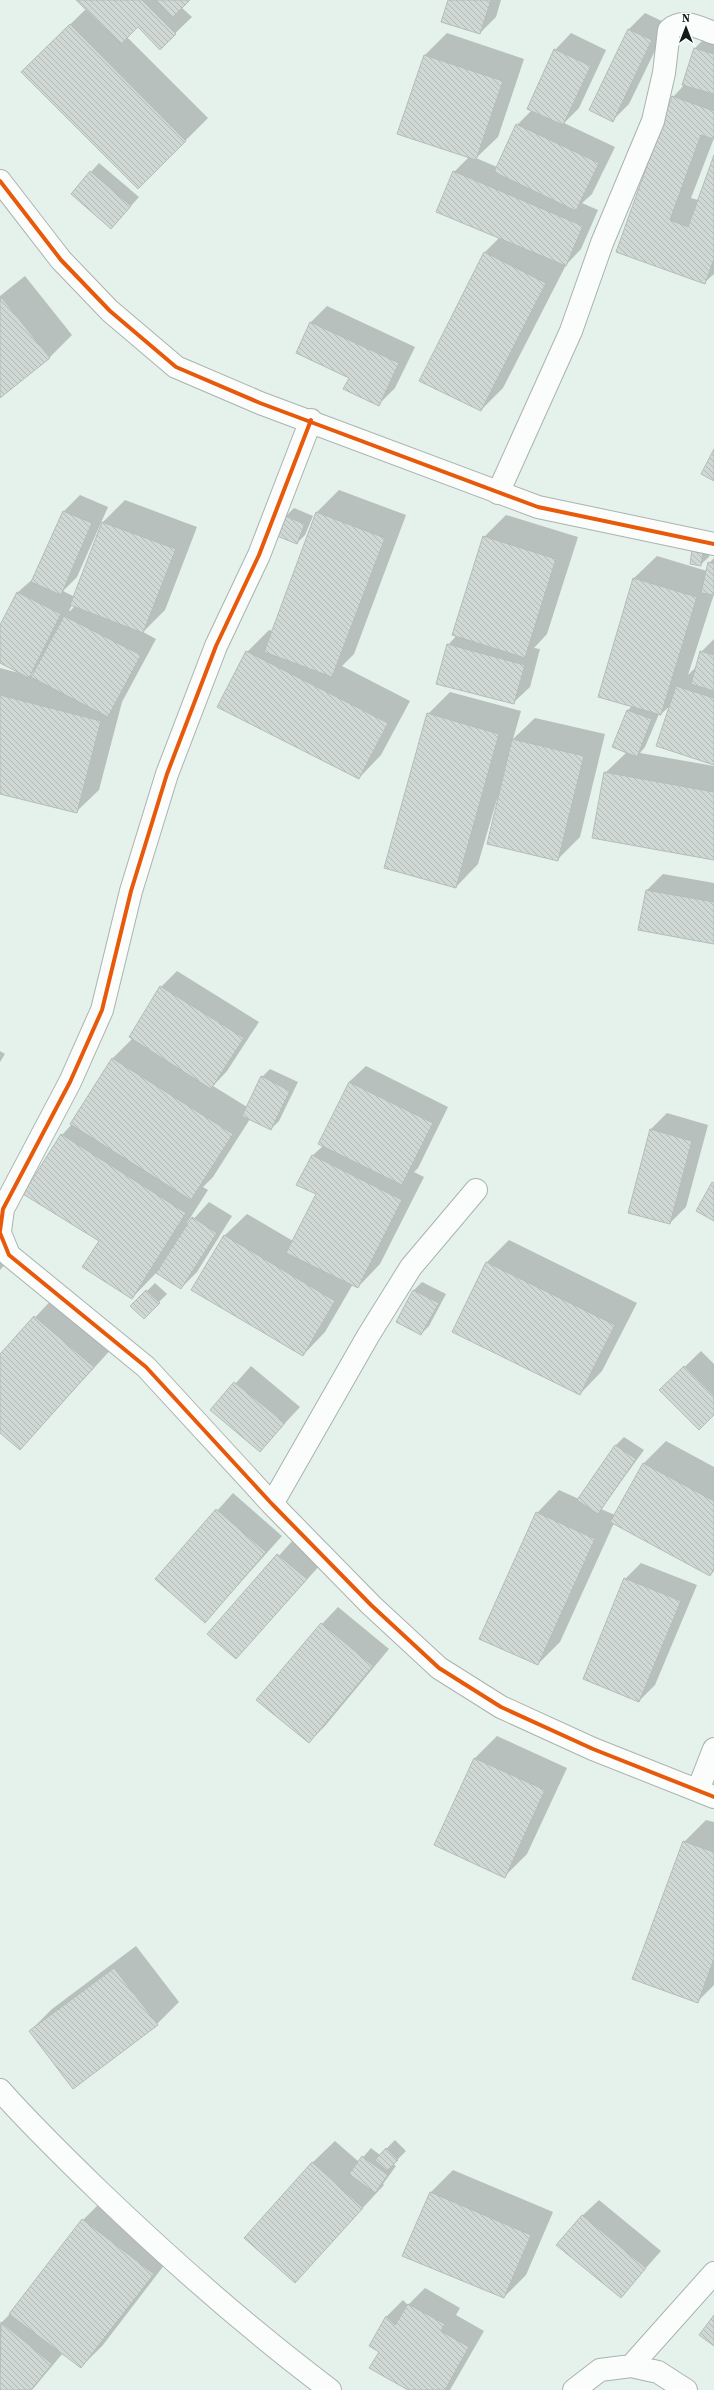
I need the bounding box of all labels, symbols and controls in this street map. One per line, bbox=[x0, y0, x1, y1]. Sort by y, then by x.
north arrow bbox=[666, 8, 706, 48]
text: N bbox=[682, 11, 690, 26]

